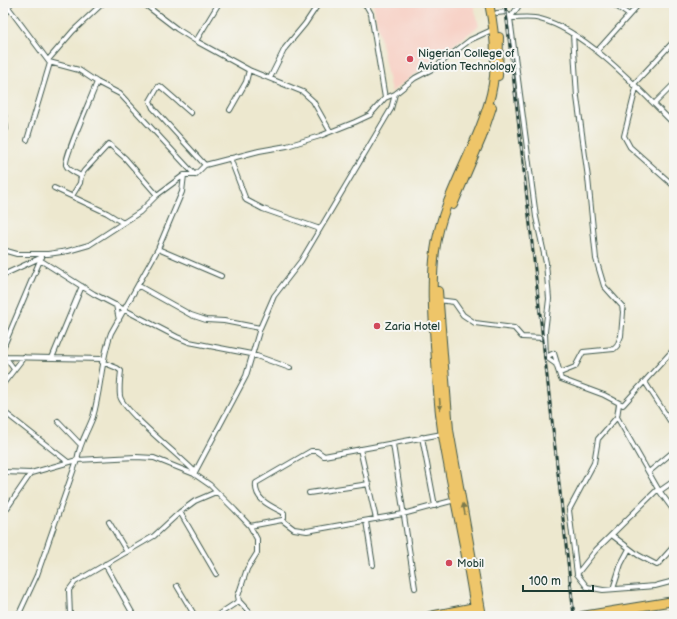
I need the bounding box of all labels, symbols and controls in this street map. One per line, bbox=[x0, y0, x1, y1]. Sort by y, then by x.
place label: Nigerian College of Aviation Technology bbox=[418, 47, 516, 73]
marker: Nigerian College of Aviation Technology bbox=[405, 54, 415, 64]
place label: Zaria Hotel bbox=[384, 320, 440, 333]
marker: Zaria Hotel bbox=[372, 321, 382, 331]
one-way arrow bbox=[436, 398, 443, 410]
one-way arrow bbox=[460, 503, 466, 515]
place label: Mobil bbox=[457, 557, 484, 570]
marker: Mobil bbox=[444, 558, 454, 568]
scale bar bbox=[523, 567, 593, 593]
text: 100 m bbox=[529, 574, 561, 589]

